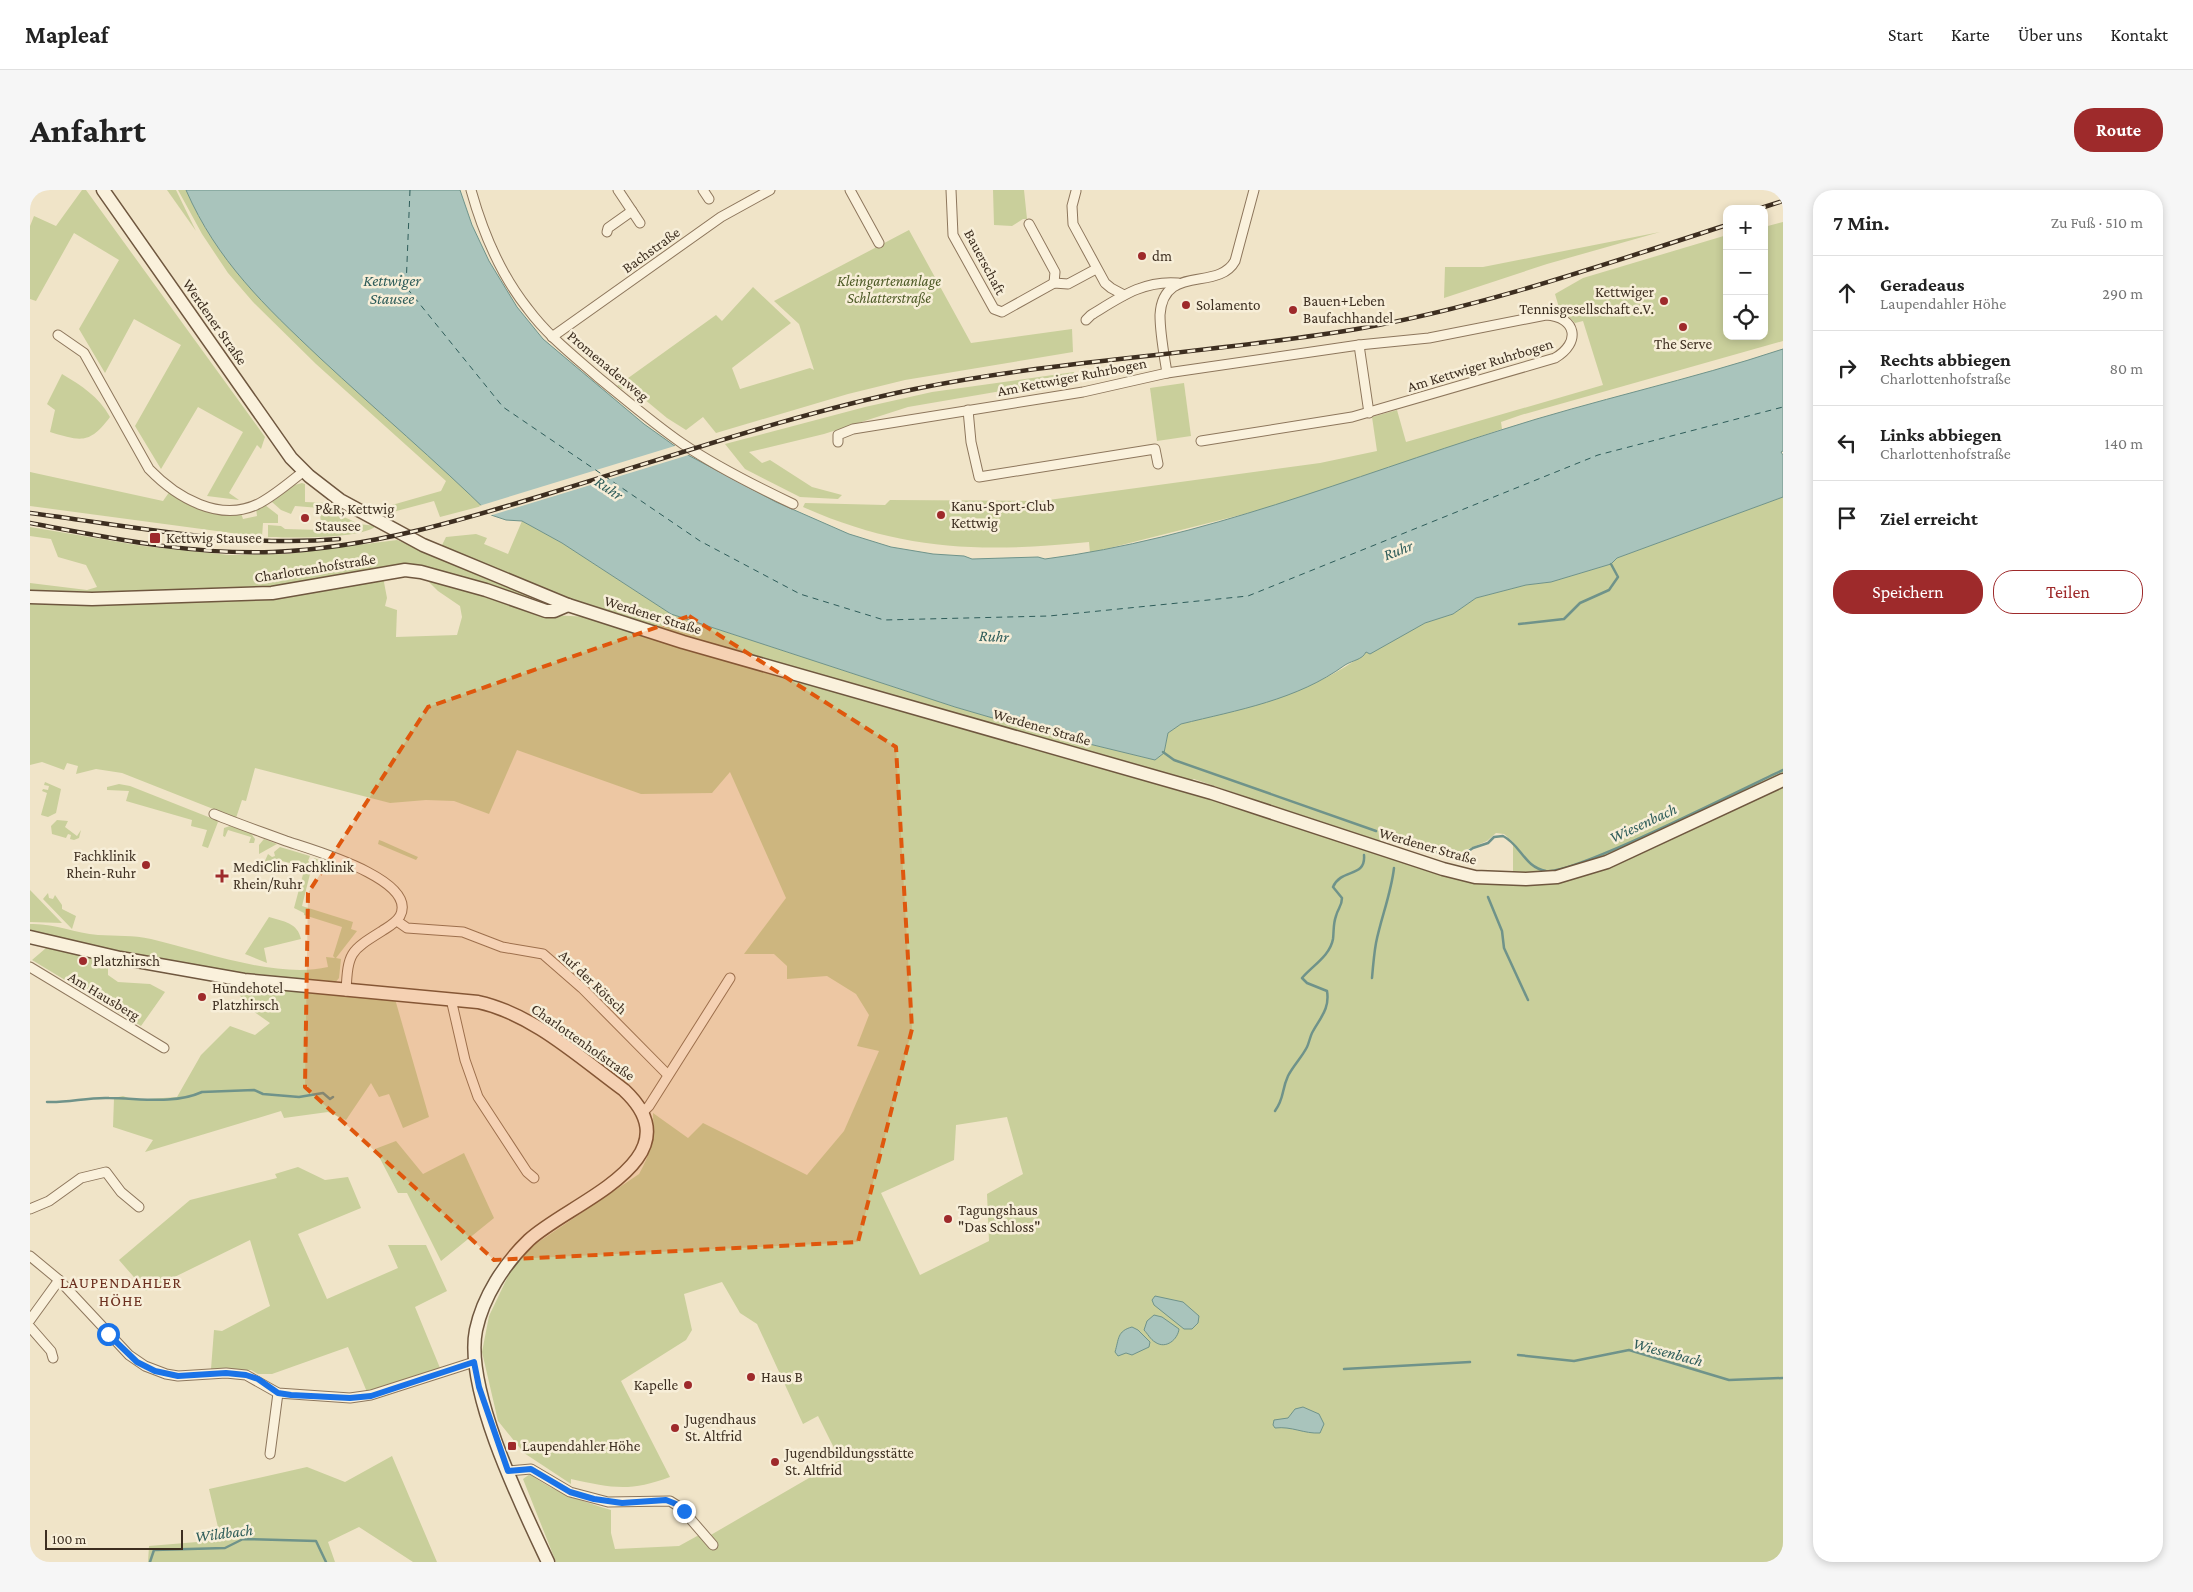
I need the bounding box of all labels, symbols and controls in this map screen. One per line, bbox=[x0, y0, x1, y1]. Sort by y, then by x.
text: Mapleaf bbox=[25, 21, 108, 48]
text: Start bbox=[1888, 25, 1923, 45]
text: Karte bbox=[1951, 25, 1990, 45]
text: Über uns bbox=[2018, 25, 2083, 45]
text: Kontakt bbox=[2111, 25, 2168, 45]
button: Route bbox=[2074, 108, 2163, 152]
text: Anfahrt bbox=[30, 111, 146, 150]
map controls bbox=[1723, 205, 1768, 340]
button: + bbox=[1723, 205, 1768, 250]
text: 7 Min. bbox=[1833, 211, 1889, 235]
text: Zu Fuß · 510 m bbox=[2051, 214, 2143, 231]
street label: Bachstraße bbox=[619, 224, 683, 276]
street label: Bauerschaft bbox=[961, 227, 1009, 298]
place label: dm bbox=[1152, 248, 1172, 264]
marker: dm bbox=[1136, 250, 1148, 262]
button: − bbox=[1723, 250, 1768, 295]
water label: Kettwiger Stausee bbox=[363, 272, 421, 307]
park label: Kleingartenanlage Schlatterstraße bbox=[837, 273, 941, 307]
text: Geradeaus bbox=[1880, 274, 1965, 295]
street label: Werdener Straße bbox=[179, 276, 251, 368]
icon: ahead bbox=[1833, 279, 1861, 307]
place label: Kettwiger Tennisgesellschaft e.V. bbox=[1519, 284, 1655, 318]
text: 290 m bbox=[2102, 285, 2143, 302]
place label: Bauen+Leben Baufachhandel bbox=[1303, 293, 1393, 326]
marker: Kettwiger Tennisgesellschaft e.V. bbox=[1658, 295, 1670, 307]
button: locate bbox=[1723, 295, 1768, 340]
text: Laupendahler Höhe bbox=[1880, 295, 2006, 312]
place label: Solamento bbox=[1196, 297, 1260, 313]
marker: Solamento bbox=[1180, 299, 1192, 311]
marker: Bauen+Leben Baufachhandel bbox=[1287, 304, 1299, 316]
marker: The Serve bbox=[1677, 321, 1689, 333]
street label: Promenadenweg bbox=[564, 327, 652, 405]
street label: Am Kettwiger Ruhrbogen bbox=[1405, 335, 1555, 396]
place label: The Serve bbox=[1654, 336, 1712, 352]
text: Rechts abbiegen bbox=[1880, 349, 2011, 370]
icon: right bbox=[1833, 354, 1861, 382]
street label: Am Kettwiger Ruhrbogen bbox=[996, 355, 1148, 400]
text: 80 m bbox=[2109, 360, 2143, 377]
text: Charlottenhofstraße bbox=[1880, 370, 2011, 387]
text: Links abbiegen bbox=[1880, 424, 2002, 445]
icon: left bbox=[1833, 429, 1861, 457]
text: 140 m bbox=[2105, 435, 2143, 452]
text: Charlottenhofstraße bbox=[1880, 445, 2011, 462]
water label: Ruhr bbox=[592, 473, 627, 504]
place label: Kanu-Sport-Club Kettwig bbox=[951, 498, 1055, 532]
place label: P&R, Kettwig Stausee bbox=[315, 501, 394, 534]
icon: arrive bbox=[1833, 504, 1861, 532]
text: Ziel erreicht bbox=[1880, 508, 1978, 529]
marker: Kanu-Sport-Club Kettwig bbox=[935, 509, 947, 521]
marker: P&R, Kettwig Stausee bbox=[299, 512, 311, 524]
place label: Kettwig Stausee bbox=[166, 530, 262, 547]
marker: Kettwig Stausee bbox=[148, 531, 162, 545]
water label: Ruhr bbox=[1381, 537, 1415, 563]
street label: Charlottenhofstraße bbox=[253, 550, 377, 585]
button: Speichern bbox=[1833, 570, 1983, 614]
button: Teilen bbox=[1993, 570, 2143, 614]
street label: Werdener Straße bbox=[602, 593, 704, 638]
water label: Ruhr bbox=[979, 627, 1010, 645]
street label: Werdener Straße bbox=[991, 705, 1093, 749]
water label: Wiesenbach bbox=[1607, 800, 1679, 846]
street label: Werdener Straße bbox=[1377, 824, 1479, 868]
place label: Fachklinik Rhein-Ruhr bbox=[66, 848, 137, 881]
marker: Fachklinik Rhein-Ruhr bbox=[140, 859, 152, 871]
place label: MediClin Fachklinik Rhein/Ruhr bbox=[233, 859, 355, 892]
marker: MediClin Fachklinik Rhein/Ruhr bbox=[215, 869, 229, 883]
street label: Auf der Rötsch bbox=[556, 947, 630, 1017]
place label: Platzhirsch bbox=[93, 953, 160, 969]
marker: Platzhirsch bbox=[77, 955, 89, 967]
street label: Am Hausberg bbox=[65, 968, 143, 1024]
place label: Hundehotel Platzhirsch bbox=[212, 980, 283, 1013]
marker: Hundehotel Platzhirsch bbox=[196, 991, 208, 1003]
street label: Charlottenhofstraße bbox=[528, 1000, 638, 1084]
place label: Tagungshaus "Das Schloss" bbox=[958, 1202, 1040, 1235]
marker: Tagungshaus "Das Schloss" bbox=[942, 1213, 954, 1225]
district label: LAUPENDAHLER HÖHE bbox=[60, 1274, 182, 1309]
route start bbox=[97, 1323, 120, 1346]
water label: Wiesenbach bbox=[1631, 1334, 1705, 1370]
place label: Haus B bbox=[761, 1369, 803, 1385]
marker: Haus B bbox=[745, 1371, 757, 1383]
place label: Kapelle bbox=[634, 1377, 678, 1394]
marker: Kapelle bbox=[682, 1379, 694, 1391]
place label: Jugendhaus St. Altfrid bbox=[683, 1411, 756, 1444]
marker: Jugendhaus St. Altfrid bbox=[669, 1422, 681, 1434]
place label: Laupendahler Höhe bbox=[522, 1438, 641, 1455]
marker: Laupendahler Höhe bbox=[506, 1440, 518, 1452]
place label: Jugendbildungsstätte St. Altfrid bbox=[783, 1445, 914, 1478]
marker: Jugendbildungsstätte St. Altfrid bbox=[769, 1456, 781, 1468]
route end bbox=[673, 1500, 696, 1523]
water label: Wildbach bbox=[194, 1521, 254, 1545]
scale bar bbox=[45, 1527, 182, 1550]
text: 100 m bbox=[52, 1531, 86, 1547]

